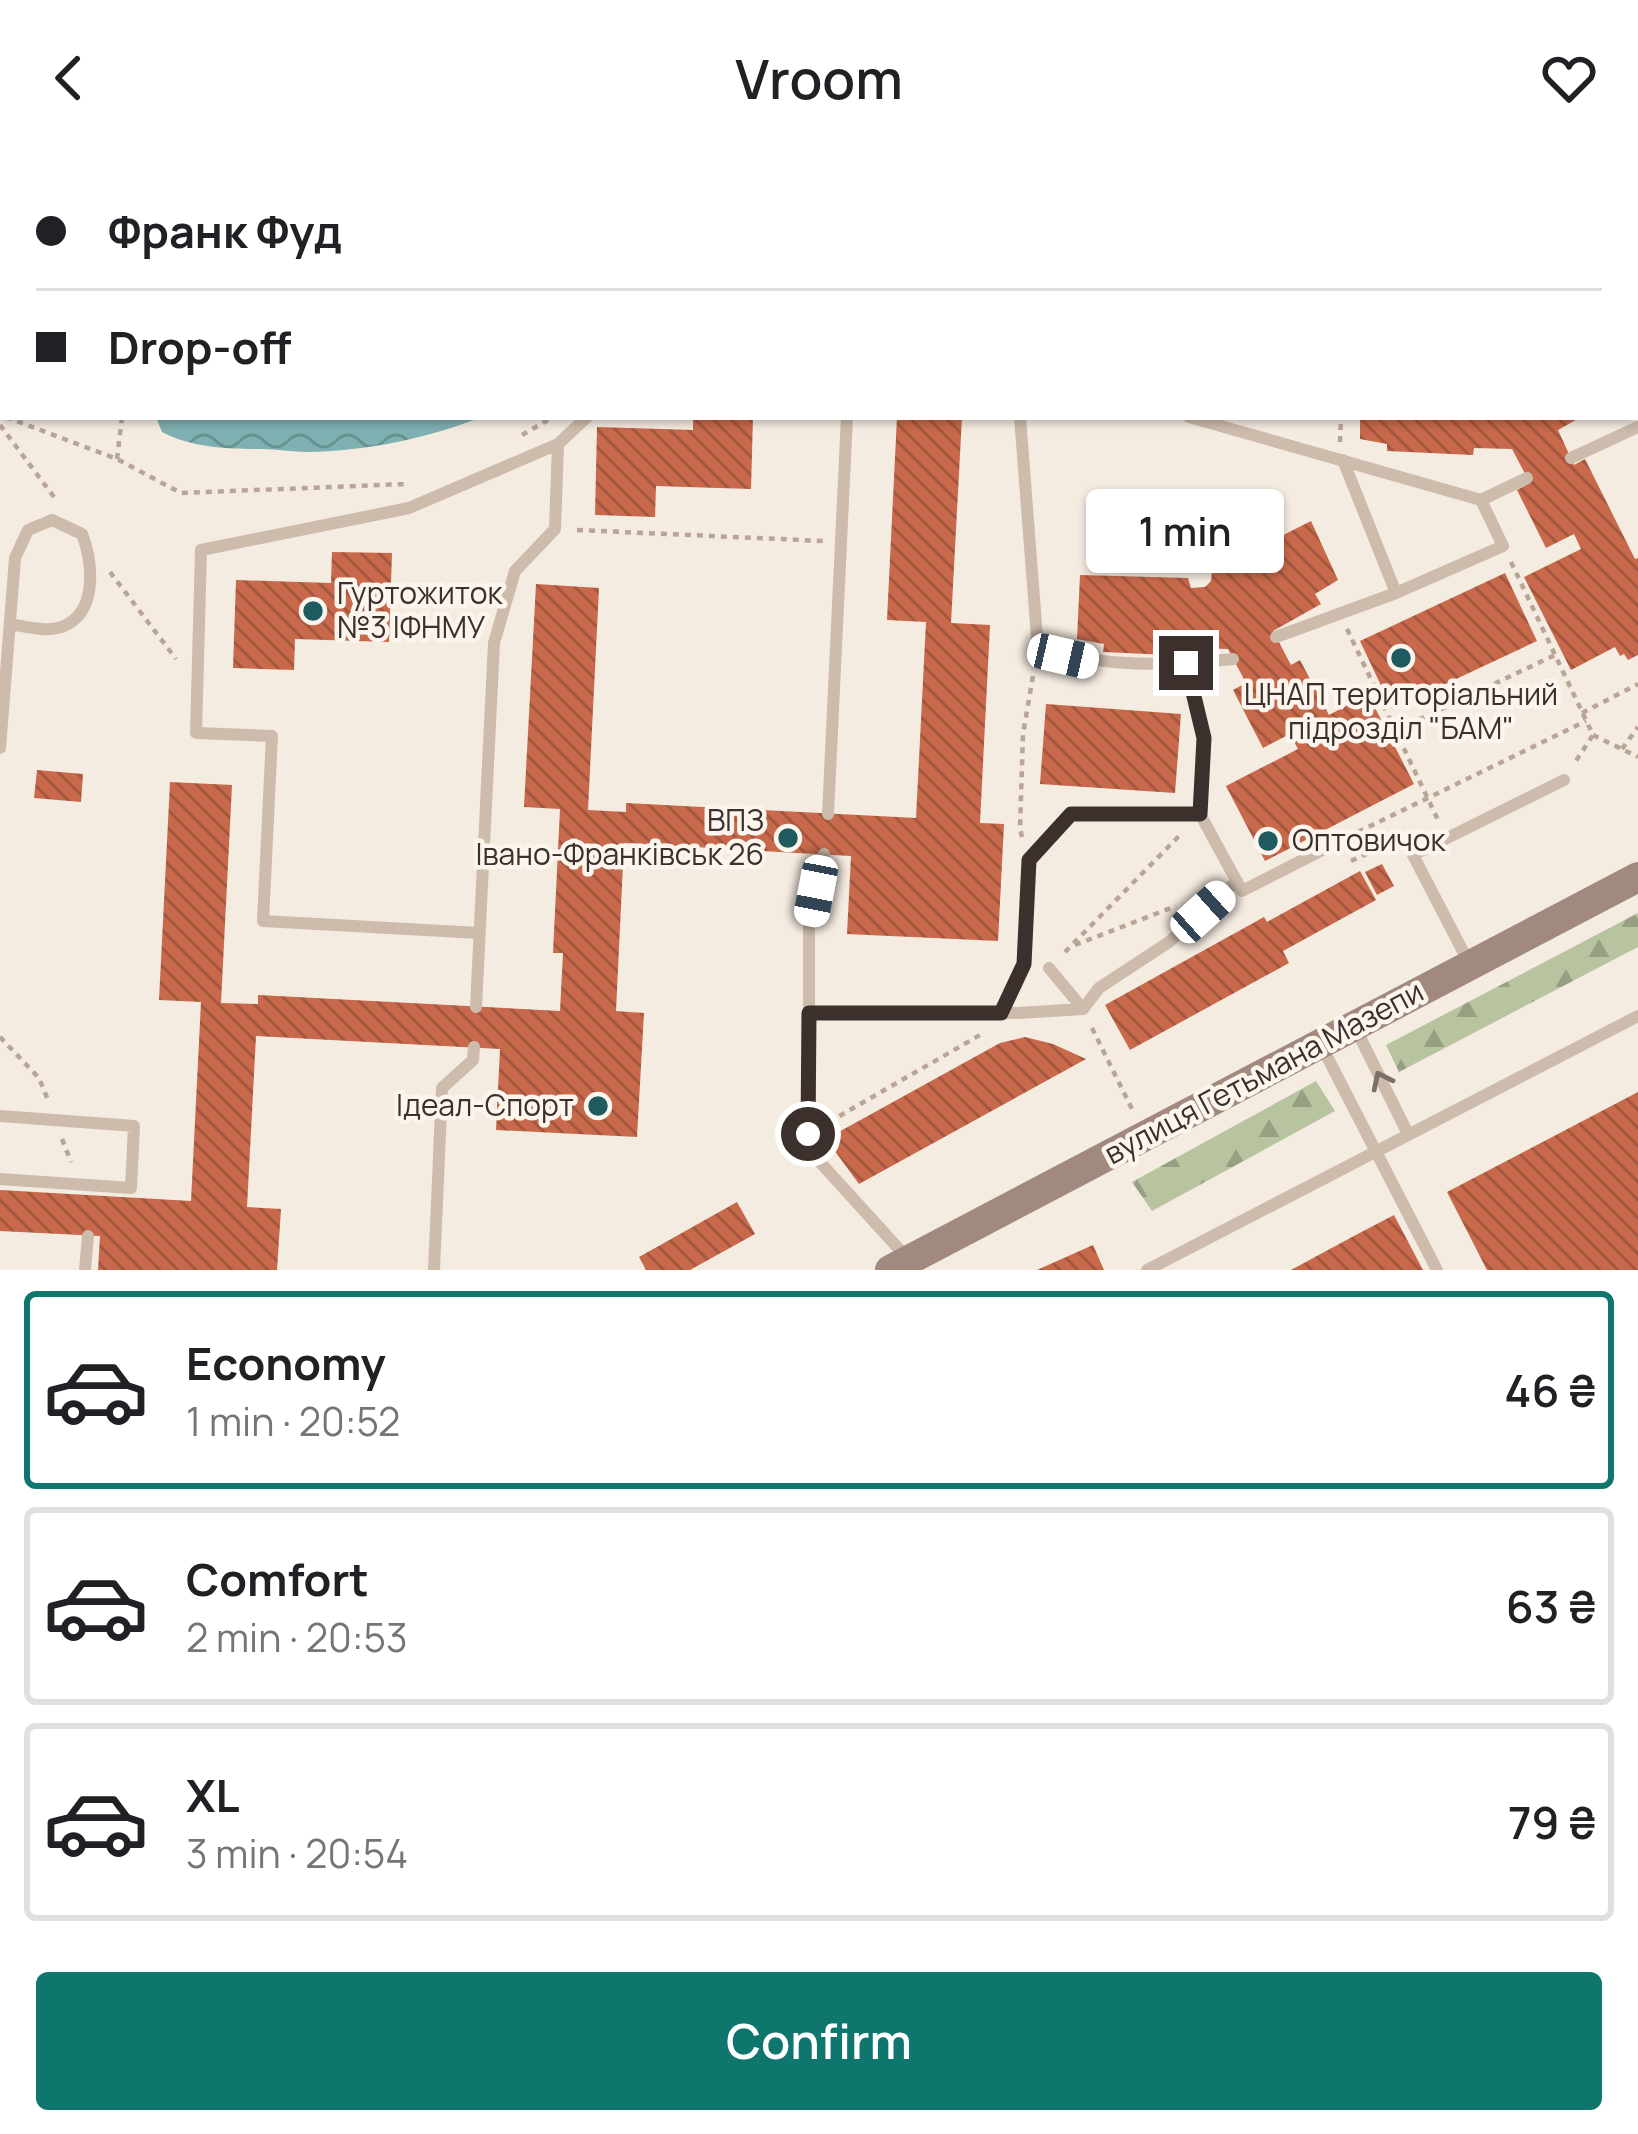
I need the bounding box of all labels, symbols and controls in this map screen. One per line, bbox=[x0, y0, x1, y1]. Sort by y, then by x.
text: Vroom bbox=[735, 41, 903, 115]
icon: back bbox=[36, 45, 102, 111]
icon: heart bbox=[1536, 45, 1602, 111]
text: Франк Фуд bbox=[108, 200, 342, 262]
text: Drop-off bbox=[108, 316, 291, 378]
callout: 1 min bbox=[1087, 489, 1285, 573]
text: 1 min bbox=[1139, 504, 1231, 558]
place label: Гуртожиток №3 ІФНМУ bbox=[337, 572, 503, 647]
marker: Гуртожиток №3 ІФНМУ bbox=[300, 598, 326, 624]
car bbox=[1024, 630, 1102, 682]
route end bbox=[1159, 636, 1213, 690]
marker: ЦНАП територіальний підрозділ "БАМ" bbox=[1388, 645, 1414, 671]
place label: ЦНАП територіальний підрозділ "БАМ" bbox=[1244, 673, 1558, 748]
place label: ВПЗ Івано-Франківськ 26 bbox=[476, 799, 764, 874]
place label: Оптовичок bbox=[1292, 819, 1447, 860]
marker: ВПЗ Івано-Франківськ 26 bbox=[775, 825, 801, 851]
marker: Оптовичок bbox=[1255, 828, 1281, 854]
car bbox=[791, 852, 841, 930]
car bbox=[1164, 875, 1242, 949]
street label: вулиця Гетьмана Мазепи bbox=[1097, 970, 1430, 1173]
one-way arrow bbox=[1372, 1071, 1395, 1092]
place label: Ідеал-Спорт bbox=[396, 1084, 574, 1125]
marker: Ідеал-Спорт bbox=[585, 1093, 611, 1119]
route start bbox=[781, 1107, 835, 1161]
text: Economy bbox=[186, 1332, 386, 1394]
icon: car bbox=[42, 1336, 150, 1444]
text: 46 ₴ bbox=[1504, 1359, 1596, 1421]
text: 1 min · 20:52 bbox=[186, 1394, 400, 1448]
text: Comfort bbox=[186, 1548, 369, 1610]
icon: car bbox=[42, 1552, 150, 1660]
text: 63 ₴ bbox=[1506, 1575, 1596, 1637]
text: 2 min · 20:53 bbox=[186, 1610, 408, 1664]
text: XL bbox=[186, 1764, 240, 1826]
icon: car bbox=[42, 1768, 150, 1876]
text: 79 ₴ bbox=[1508, 1791, 1596, 1853]
text: 3 min · 20:54 bbox=[186, 1826, 408, 1880]
button: Confirm bbox=[36, 1972, 1602, 2110]

